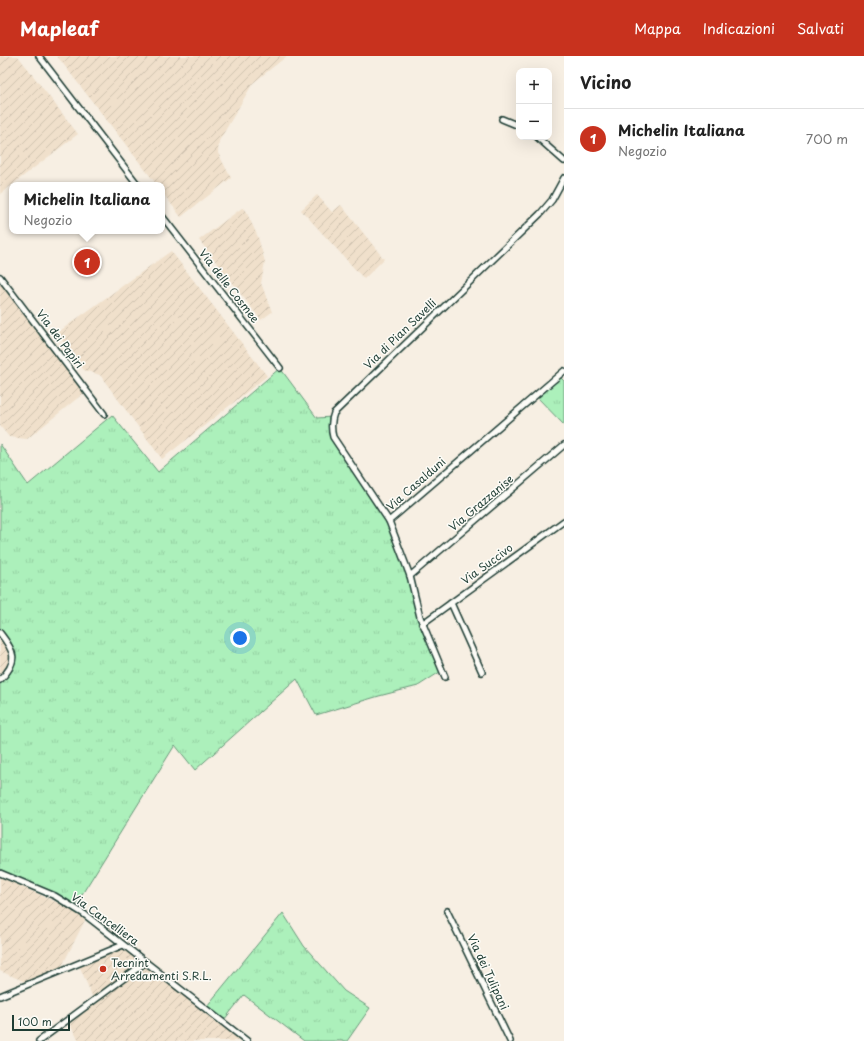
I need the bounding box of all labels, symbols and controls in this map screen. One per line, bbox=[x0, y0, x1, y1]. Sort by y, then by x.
text: Mapleaf bbox=[20, 14, 98, 42]
text: Mappa bbox=[634, 18, 681, 39]
text: Indicazioni bbox=[703, 18, 775, 39]
text: Salvati bbox=[797, 18, 844, 39]
map controls bbox=[516, 68, 552, 140]
button: + bbox=[516, 68, 552, 104]
text: Vicino bbox=[580, 69, 631, 95]
button: − bbox=[516, 104, 552, 140]
text: Michelin Italiana bbox=[618, 118, 745, 141]
text: 1 bbox=[590, 129, 596, 148]
text: 700 m bbox=[806, 129, 848, 148]
text: Negozio bbox=[618, 141, 667, 160]
popup bbox=[9, 182, 165, 234]
text: Michelin Italiana bbox=[24, 187, 150, 210]
text: Negozio bbox=[24, 210, 72, 229]
street label: Via delle Cosmee bbox=[195, 245, 264, 326]
pin: 1 bbox=[74, 247, 100, 277]
street label: Via di Pian Savelli bbox=[360, 294, 440, 373]
street label: Via dei Papiri bbox=[33, 306, 88, 372]
street label: Via Casalduni bbox=[382, 453, 449, 514]
street label: Via Grazzanise bbox=[445, 470, 517, 535]
street label: Via Succivo bbox=[457, 539, 516, 588]
your location bbox=[230, 628, 250, 648]
street label: Via Cancelliera bbox=[68, 888, 143, 949]
street label: Via dei Tulipani bbox=[463, 931, 514, 1013]
place label: Tecnint Arredamenti S.R.L. bbox=[111, 954, 212, 984]
marker: Tecnint Arredamenti S.R.L. bbox=[98, 964, 108, 974]
scale bar bbox=[12, 1013, 70, 1032]
text: 100 m bbox=[18, 1013, 52, 1030]

